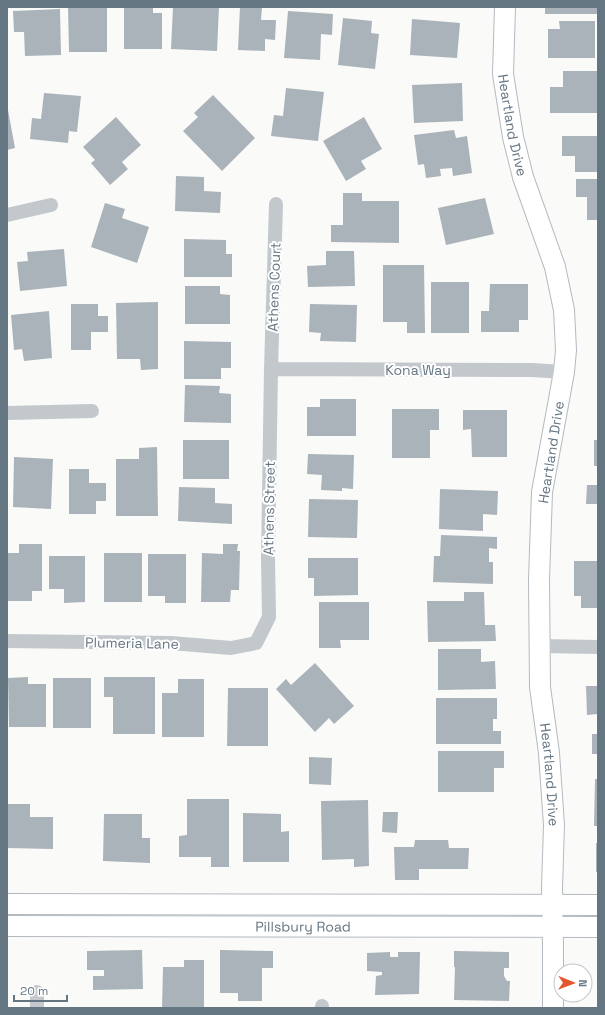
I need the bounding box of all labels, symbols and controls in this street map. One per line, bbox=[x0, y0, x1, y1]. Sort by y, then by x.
street label: Heartland Drive bbox=[494, 73, 531, 178]
street label: Athens Court bbox=[263, 242, 285, 332]
street label: Kona Way bbox=[385, 361, 451, 379]
street label: Heartland Drive bbox=[534, 399, 568, 505]
street label: Athens Street bbox=[259, 461, 279, 555]
street label: Plumeria Lane bbox=[85, 633, 179, 653]
street label: Heartland Drive bbox=[536, 722, 563, 827]
street label: Pillsbury Road bbox=[255, 917, 351, 936]
north arrow bbox=[553, 963, 593, 1003]
scale bar bbox=[14, 977, 67, 1003]
text: N bbox=[576, 979, 590, 987]
text: 20 m bbox=[20, 983, 48, 999]

